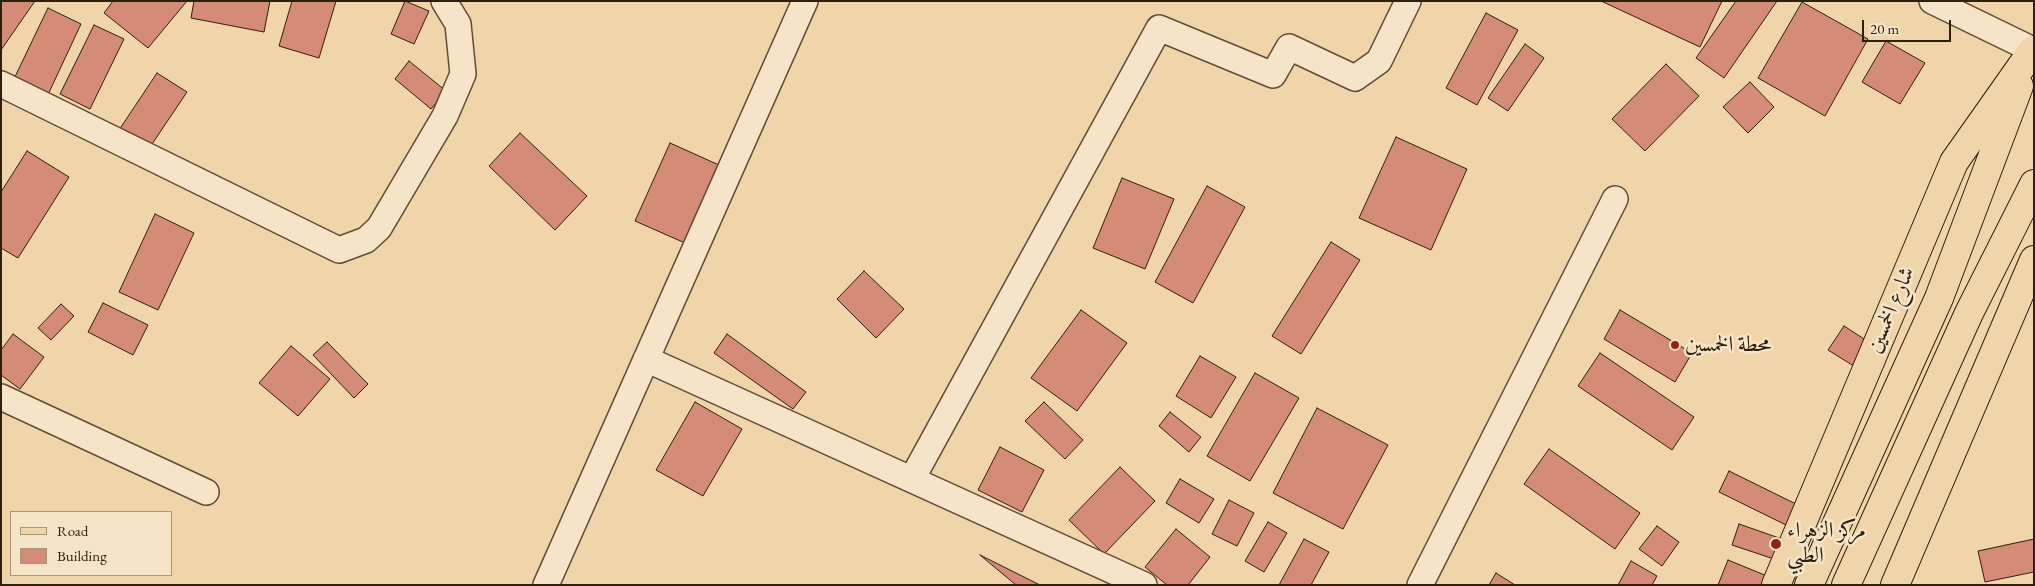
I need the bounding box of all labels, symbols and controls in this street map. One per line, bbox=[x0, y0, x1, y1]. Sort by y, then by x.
scale bar bbox=[1865, 10, 1954, 42]
text: 20 m bbox=[1870, 19, 1899, 38]
street label: شارع الخمسين bbox=[1861, 263, 1921, 357]
place label: محطة الخمسين bbox=[1685, 332, 1771, 358]
marker: محطة الخمسين bbox=[1669, 339, 1681, 351]
legend bbox=[10, 511, 172, 576]
place label: مركز الزهراء الطبي bbox=[1787, 518, 1866, 570]
text: Road bbox=[57, 521, 88, 540]
marker: مركز الزهراء الطبي bbox=[1769, 537, 1783, 551]
text: Building bbox=[57, 546, 107, 565]

